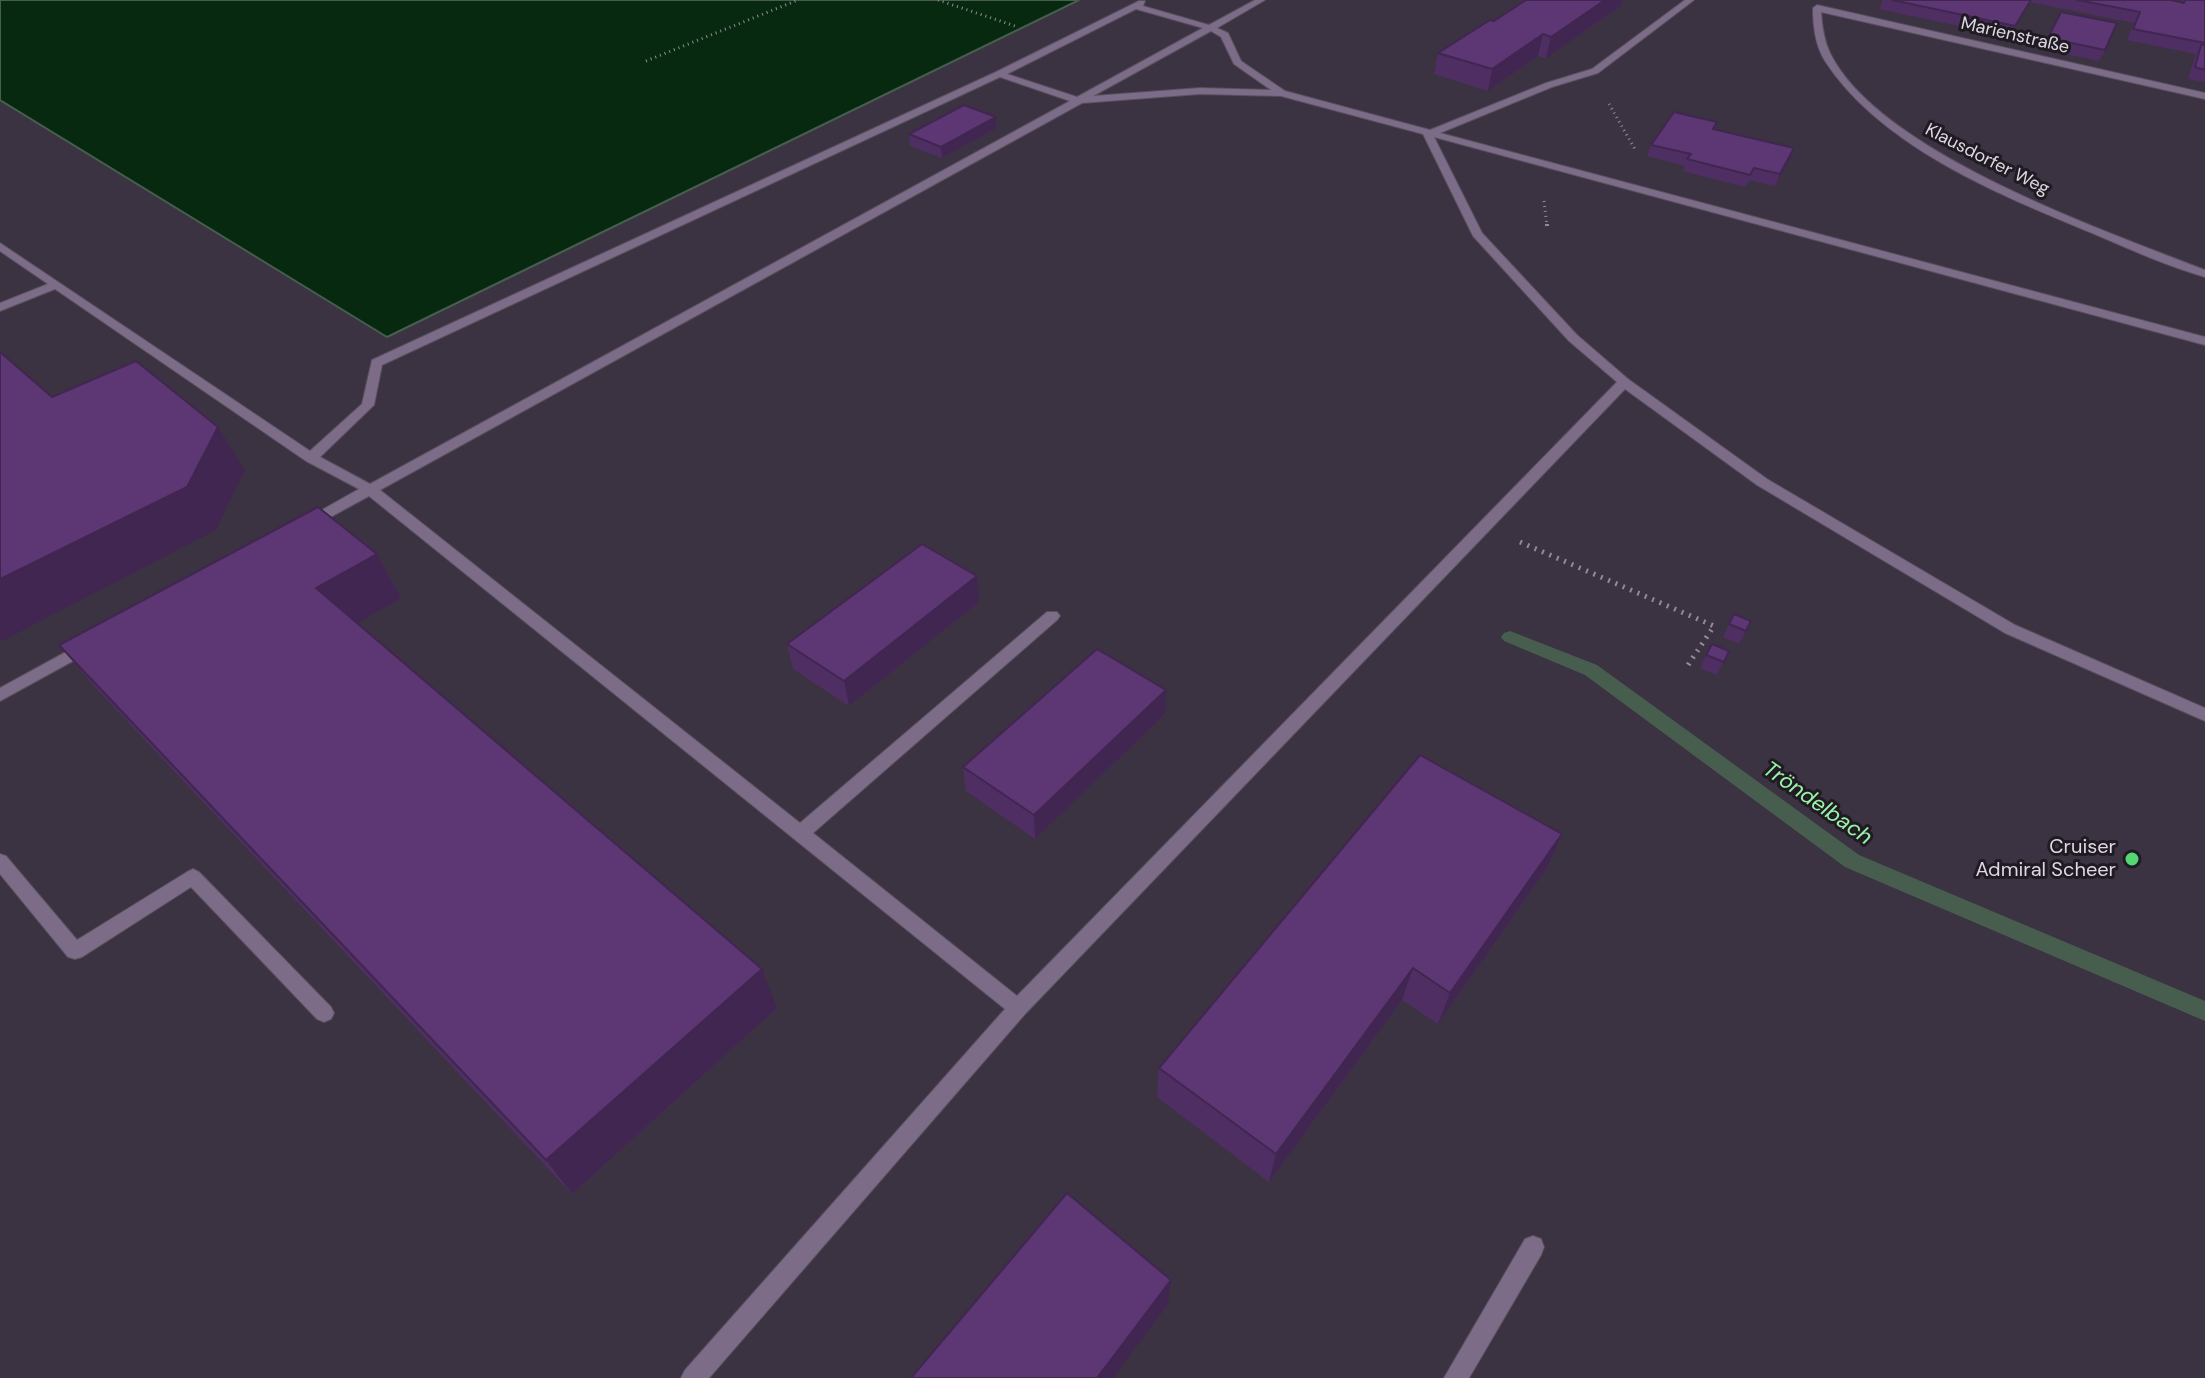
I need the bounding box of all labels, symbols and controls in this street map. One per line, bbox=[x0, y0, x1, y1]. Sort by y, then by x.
street label: Marienstraße bbox=[1959, 13, 2071, 59]
street label: Klausdorfer Weg bbox=[1921, 119, 2053, 201]
water label: Tröndelbach bbox=[1757, 757, 1877, 851]
place label: Cruiser Admiral Scheer bbox=[1975, 836, 2116, 883]
marker: Cruiser Admiral Scheer bbox=[2123, 850, 2141, 868]

